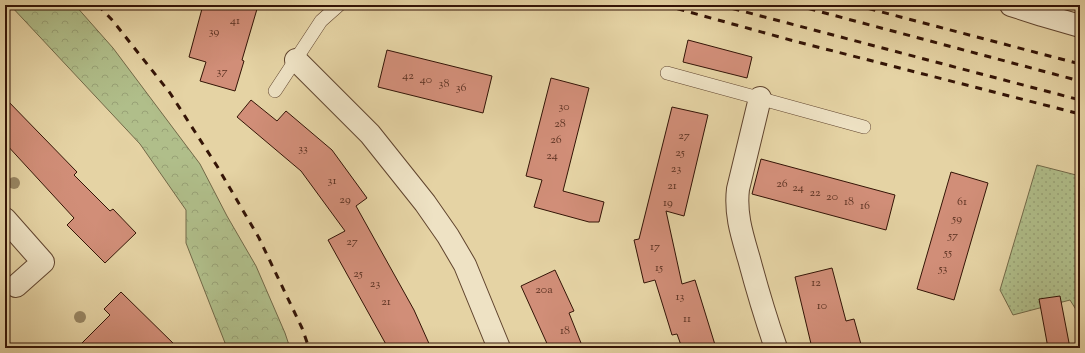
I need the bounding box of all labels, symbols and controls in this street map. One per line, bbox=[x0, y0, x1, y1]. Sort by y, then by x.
house number: 41 bbox=[230, 12, 240, 30]
house number: 39 bbox=[209, 23, 219, 41]
house number: 37 bbox=[217, 63, 227, 81]
house number: 42 bbox=[402, 67, 414, 85]
house number: 40 bbox=[420, 71, 432, 89]
house number: 38 bbox=[439, 75, 449, 93]
house number: 36 bbox=[456, 79, 466, 97]
house number: 30 bbox=[558, 98, 570, 116]
house number: 28 bbox=[554, 115, 566, 133]
house number: 27 bbox=[678, 127, 690, 145]
house number: 26 bbox=[550, 131, 562, 149]
house number: 33 bbox=[298, 140, 308, 158]
house number: 25 bbox=[675, 144, 685, 162]
house number: 24 bbox=[546, 147, 558, 165]
house number: 23 bbox=[671, 160, 681, 178]
house number: 31 bbox=[328, 172, 336, 190]
house number: 26 bbox=[776, 175, 788, 193]
house number: 21 bbox=[667, 177, 677, 195]
house number: 24 bbox=[792, 179, 804, 197]
house number: 22 bbox=[809, 184, 821, 202]
house number: 20 bbox=[826, 188, 838, 206]
house number: 29 bbox=[339, 191, 351, 209]
house number: 18 bbox=[844, 193, 854, 211]
house number: 61 bbox=[957, 193, 967, 211]
house number: 19 bbox=[663, 194, 673, 212]
house number: 16 bbox=[860, 197, 870, 215]
house number: 59 bbox=[951, 210, 962, 228]
house number: 57 bbox=[947, 227, 958, 245]
house number: 27 bbox=[346, 233, 358, 251]
house number: 17 bbox=[650, 238, 660, 256]
house number: 55 bbox=[943, 244, 952, 262]
house number: 15 bbox=[655, 259, 663, 277]
house number: 53 bbox=[938, 260, 948, 278]
house number: 25 bbox=[353, 265, 363, 283]
house number: 12 bbox=[811, 274, 821, 292]
house number: 23 bbox=[370, 275, 380, 293]
house number: 20a bbox=[535, 281, 553, 299]
house number: 13 bbox=[676, 288, 685, 306]
house number: 21 bbox=[381, 293, 391, 311]
house number: 10 bbox=[817, 297, 827, 315]
house number: 11 bbox=[683, 310, 691, 328]
house number: 18 bbox=[560, 322, 570, 340]

